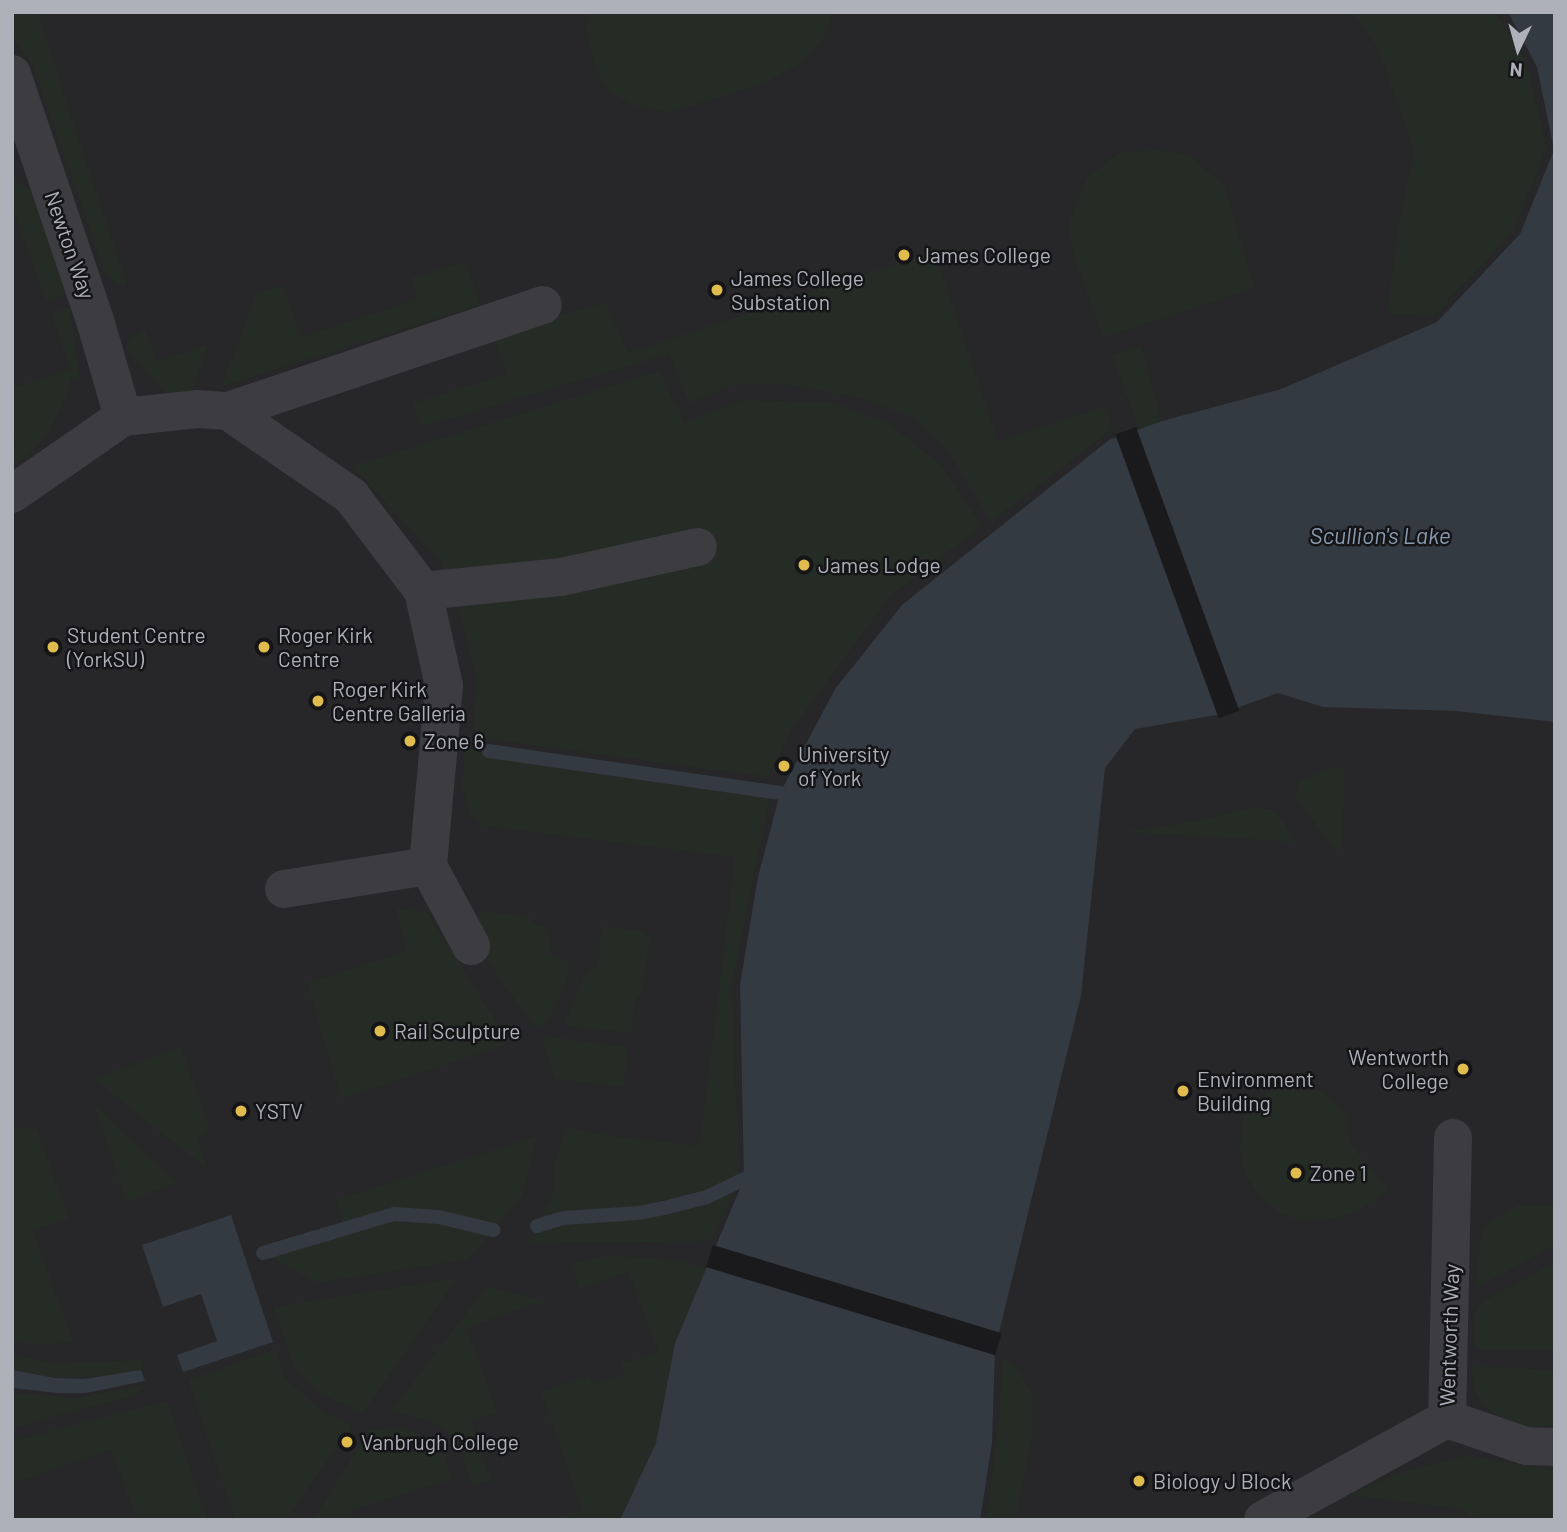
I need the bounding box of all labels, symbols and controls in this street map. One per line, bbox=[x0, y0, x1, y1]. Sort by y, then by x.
north arrow bbox=[1483, 14, 1553, 84]
text: N bbox=[1509, 58, 1523, 82]
street label: Newton Way bbox=[40, 188, 100, 302]
place label: James College bbox=[918, 242, 1051, 268]
marker: James College bbox=[896, 247, 912, 263]
place label: James College Substation bbox=[731, 265, 864, 315]
marker: James College Substation bbox=[709, 282, 725, 298]
water label: Scullion's Lake bbox=[1309, 521, 1451, 549]
place label: James Lodge bbox=[818, 552, 941, 578]
marker: James Lodge bbox=[796, 557, 812, 573]
place label: Student Centre (YorkSU) bbox=[67, 622, 206, 672]
place label: Roger Kirk Centre bbox=[278, 622, 373, 672]
marker: Student Centre (YorkSU) bbox=[45, 639, 61, 655]
marker: Roger Kirk Centre bbox=[256, 639, 272, 655]
place label: Roger Kirk Centre Galleria bbox=[332, 676, 466, 726]
marker: Roger Kirk Centre Galleria bbox=[310, 693, 326, 709]
place label: Zone 6 bbox=[424, 728, 484, 754]
marker: Zone 6 bbox=[402, 733, 418, 749]
place label: University of York bbox=[798, 741, 889, 791]
marker: University of York bbox=[776, 758, 792, 774]
place label: Rail Sculpture bbox=[394, 1018, 520, 1044]
marker: Rail Sculpture bbox=[372, 1023, 388, 1039]
place label: Wentworth College bbox=[1348, 1044, 1449, 1094]
marker: Wentworth College bbox=[1455, 1061, 1471, 1077]
place label: Environment Building bbox=[1197, 1066, 1314, 1116]
marker: Environment Building bbox=[1175, 1083, 1191, 1099]
place label: YSTV bbox=[255, 1098, 303, 1124]
marker: YSTV bbox=[233, 1103, 249, 1119]
place label: Zone 1 bbox=[1310, 1160, 1367, 1186]
marker: Zone 1 bbox=[1288, 1165, 1304, 1181]
street label: Wentworth Way bbox=[1434, 1263, 1464, 1407]
place label: Vanbrugh College bbox=[361, 1429, 519, 1455]
marker: Vanbrugh College bbox=[339, 1434, 355, 1450]
place label: Biology J Block bbox=[1153, 1468, 1292, 1494]
marker: Biology J Block bbox=[1131, 1473, 1147, 1489]

